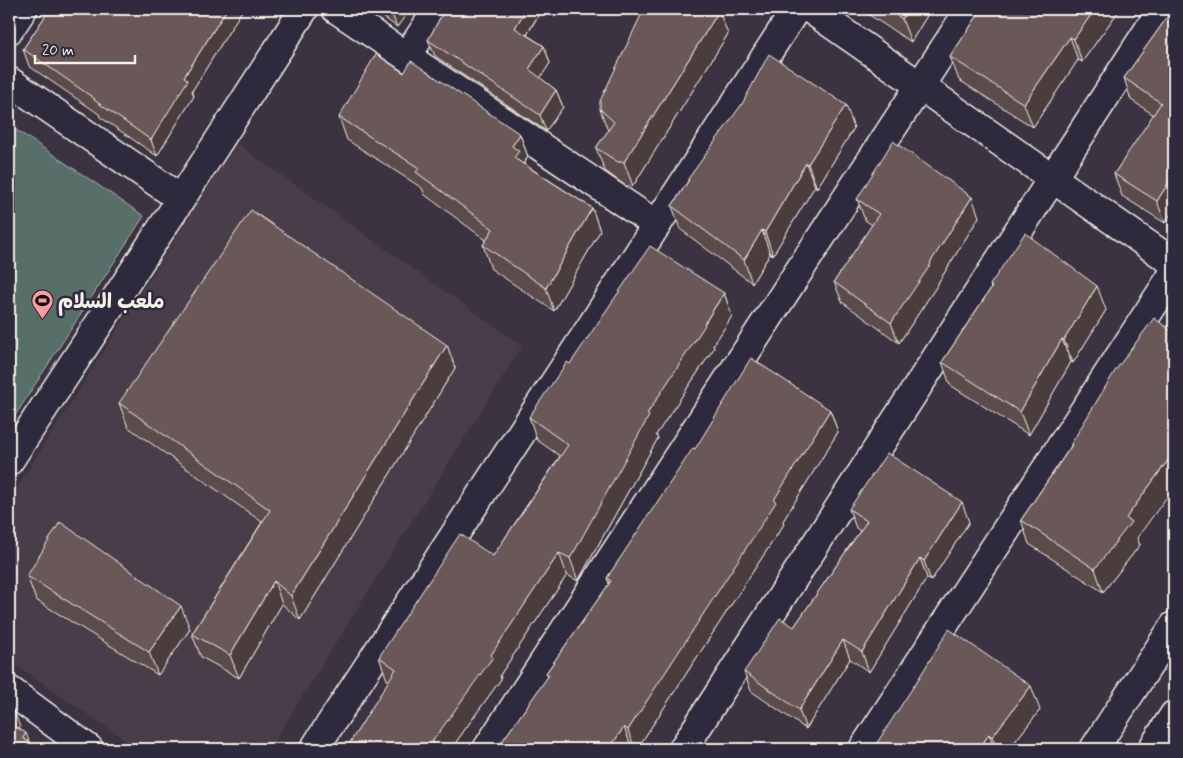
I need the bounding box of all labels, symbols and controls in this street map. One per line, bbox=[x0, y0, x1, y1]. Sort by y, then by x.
scale bar bbox=[35, 32, 135, 64]
text: 20 m bbox=[42, 41, 74, 61]
sports icon: ملعب السلام bbox=[30, 289, 54, 320]
place label: ملعب السلام bbox=[58, 289, 164, 316]

